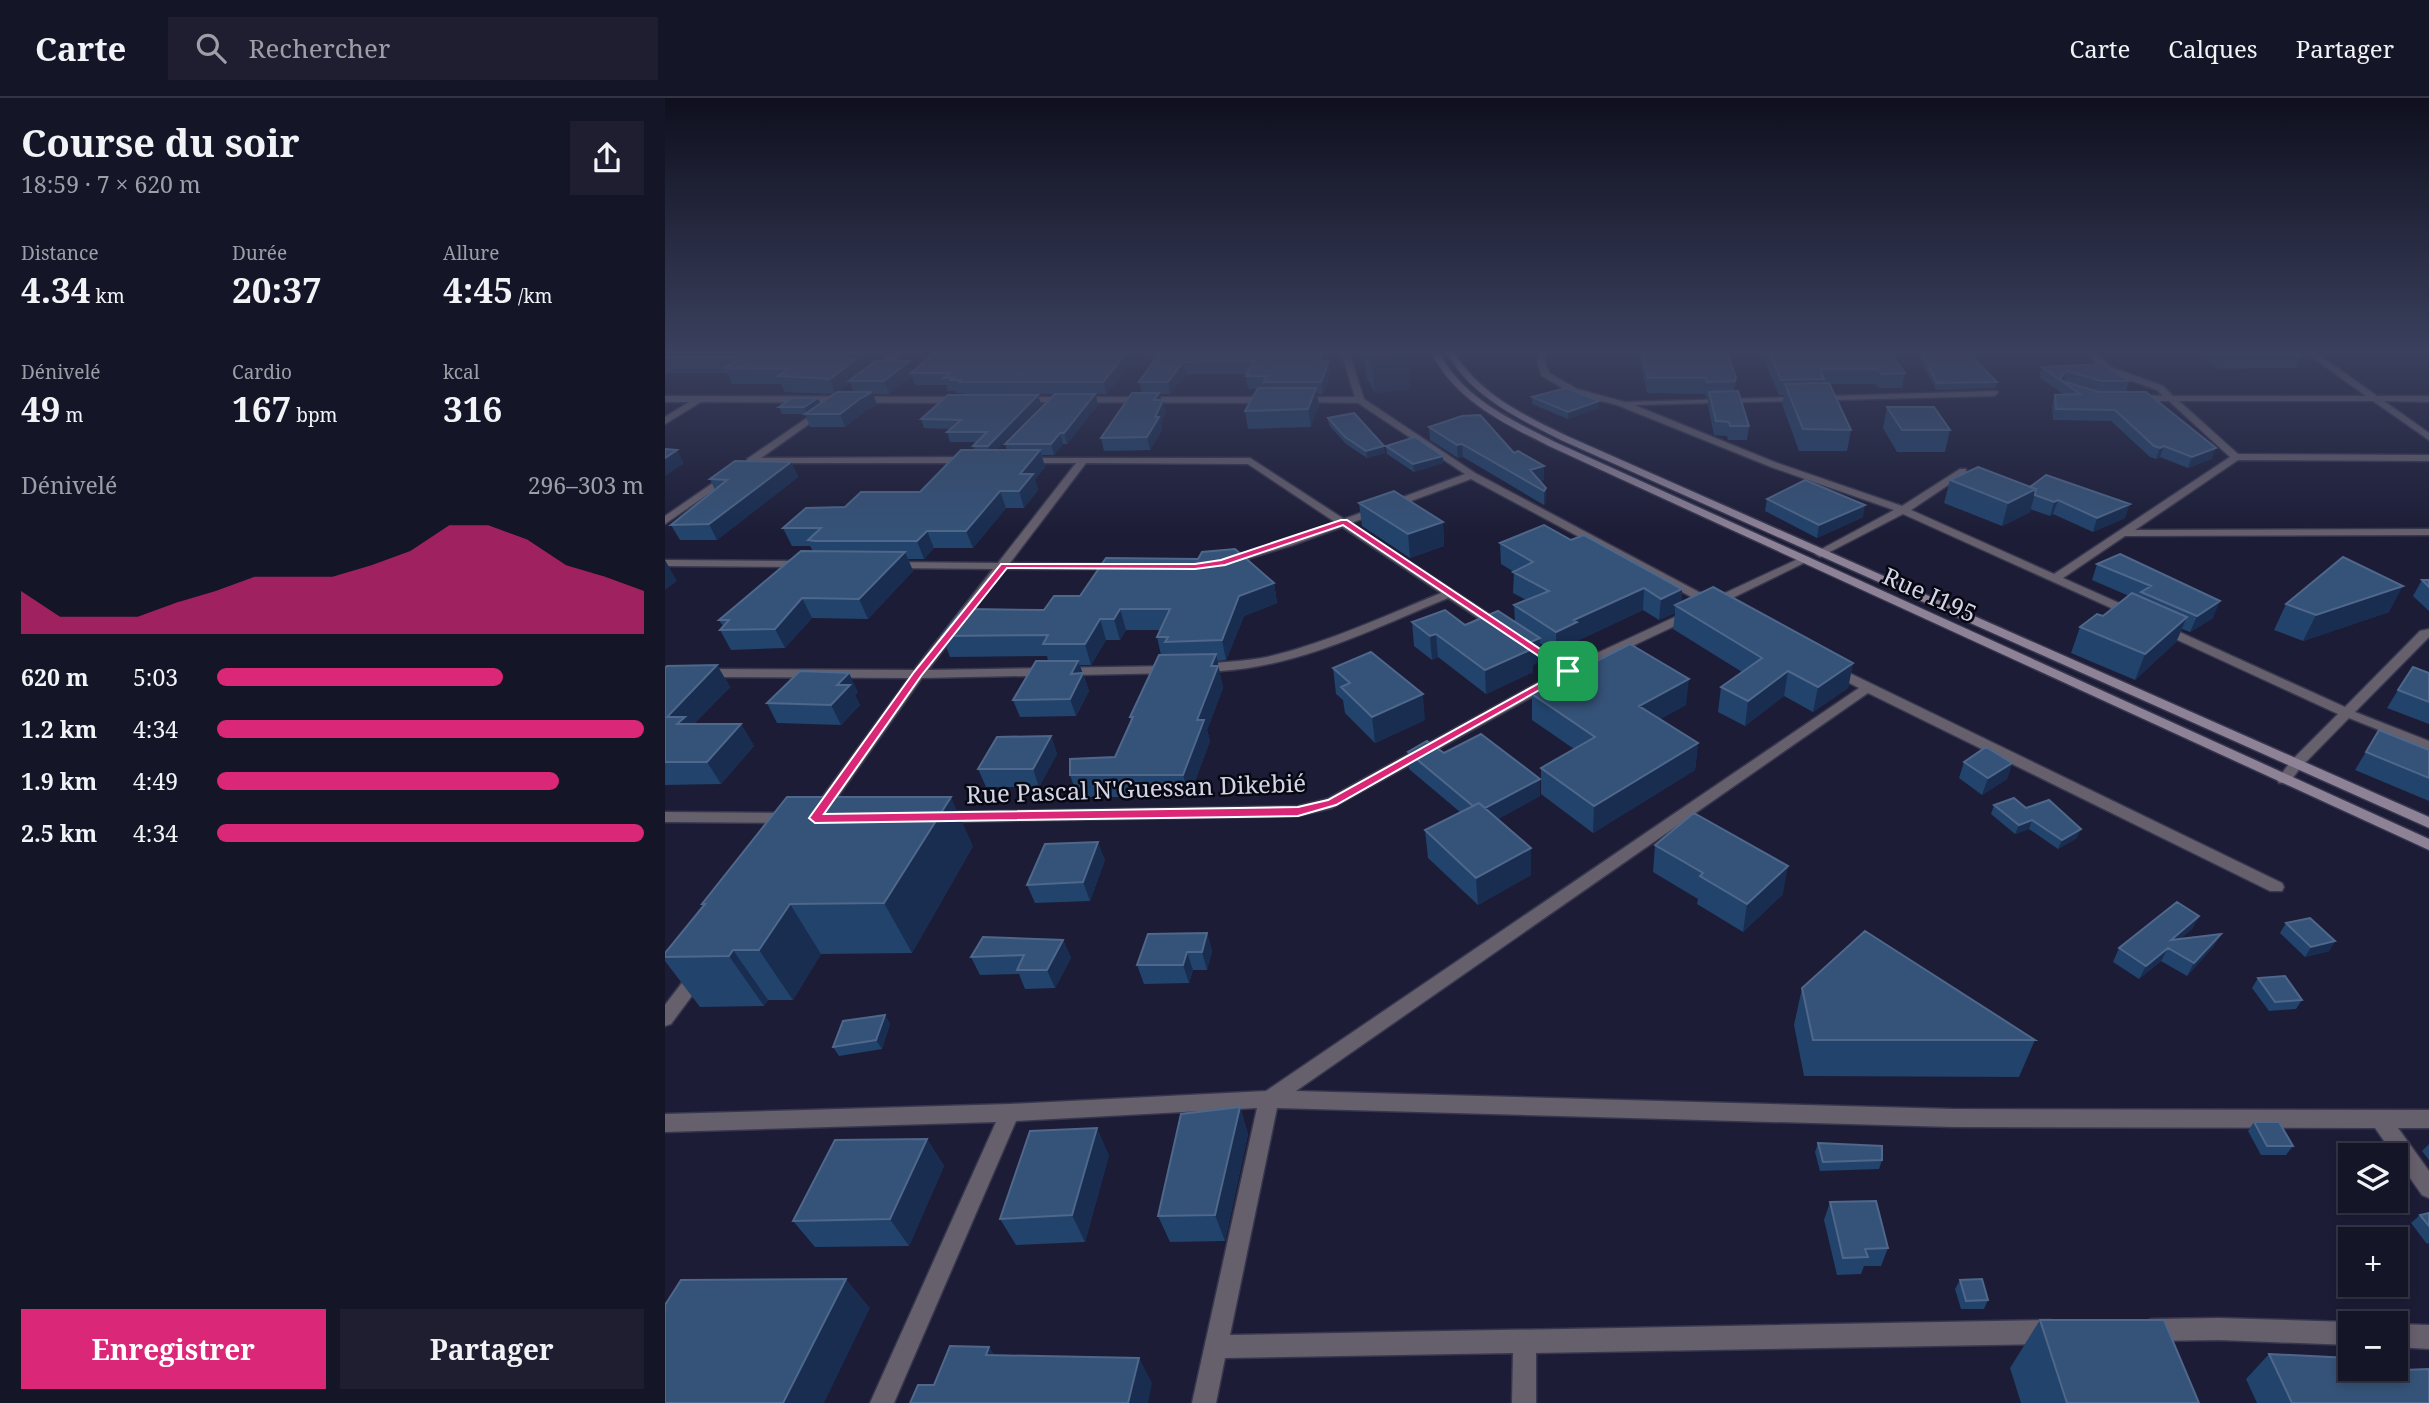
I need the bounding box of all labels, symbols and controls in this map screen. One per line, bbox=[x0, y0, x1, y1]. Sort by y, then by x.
search box bbox=[168, 17, 658, 80]
text: Carte bbox=[35, 26, 126, 71]
icon: search bbox=[192, 29, 230, 67]
text: Rechercher bbox=[248, 30, 390, 66]
text: Carte bbox=[2070, 32, 2130, 65]
text: Calques bbox=[2168, 32, 2258, 65]
text: Partager bbox=[2296, 32, 2394, 65]
text: Course du soir bbox=[21, 116, 300, 168]
button: share bbox=[570, 121, 644, 195]
text: 18:59 · 7 × 620 m bbox=[21, 168, 201, 200]
text: Distance bbox=[21, 240, 99, 266]
text: Durée bbox=[232, 240, 287, 266]
text: Allure bbox=[443, 240, 499, 266]
text: 4.34 bbox=[21, 266, 91, 313]
text: 20:37 bbox=[232, 266, 322, 313]
text: 4:45 bbox=[443, 266, 513, 313]
text: km bbox=[91, 283, 125, 309]
text: /km bbox=[513, 283, 552, 309]
text: Dénivelé bbox=[21, 359, 101, 385]
text: Cardio bbox=[232, 359, 292, 385]
text: kcal bbox=[443, 359, 480, 385]
text: 49 bbox=[21, 385, 61, 432]
text: 167 bbox=[232, 385, 291, 432]
text: 316 bbox=[443, 385, 502, 432]
text: m bbox=[61, 402, 83, 428]
text: bpm bbox=[291, 402, 338, 428]
text: Dénivelé bbox=[21, 469, 117, 501]
text: 296–303 m bbox=[528, 469, 644, 501]
street label: Rue I195 bbox=[1878, 559, 1982, 629]
pin bbox=[1538, 641, 1598, 701]
icon: arrive bbox=[1549, 652, 1587, 690]
text: 620 m bbox=[21, 661, 89, 693]
text: 5:03 bbox=[133, 661, 178, 693]
text: 1.2 km bbox=[21, 713, 97, 745]
text: 4:34 bbox=[133, 713, 178, 745]
text: 1.9 km bbox=[21, 765, 97, 797]
text: 4:49 bbox=[133, 765, 178, 797]
street label: Rue Pascal N'Guessan Dikebié bbox=[965, 766, 1307, 810]
text: 2.5 km bbox=[21, 817, 97, 849]
text: 4:34 bbox=[133, 817, 178, 849]
map controls bbox=[2338, 1143, 2408, 1381]
button: layers bbox=[2338, 1143, 2408, 1213]
button: + bbox=[2338, 1227, 2408, 1297]
button: Enregistrer bbox=[21, 1309, 326, 1389]
button: Partager bbox=[340, 1309, 644, 1389]
button: − bbox=[2338, 1311, 2408, 1381]

